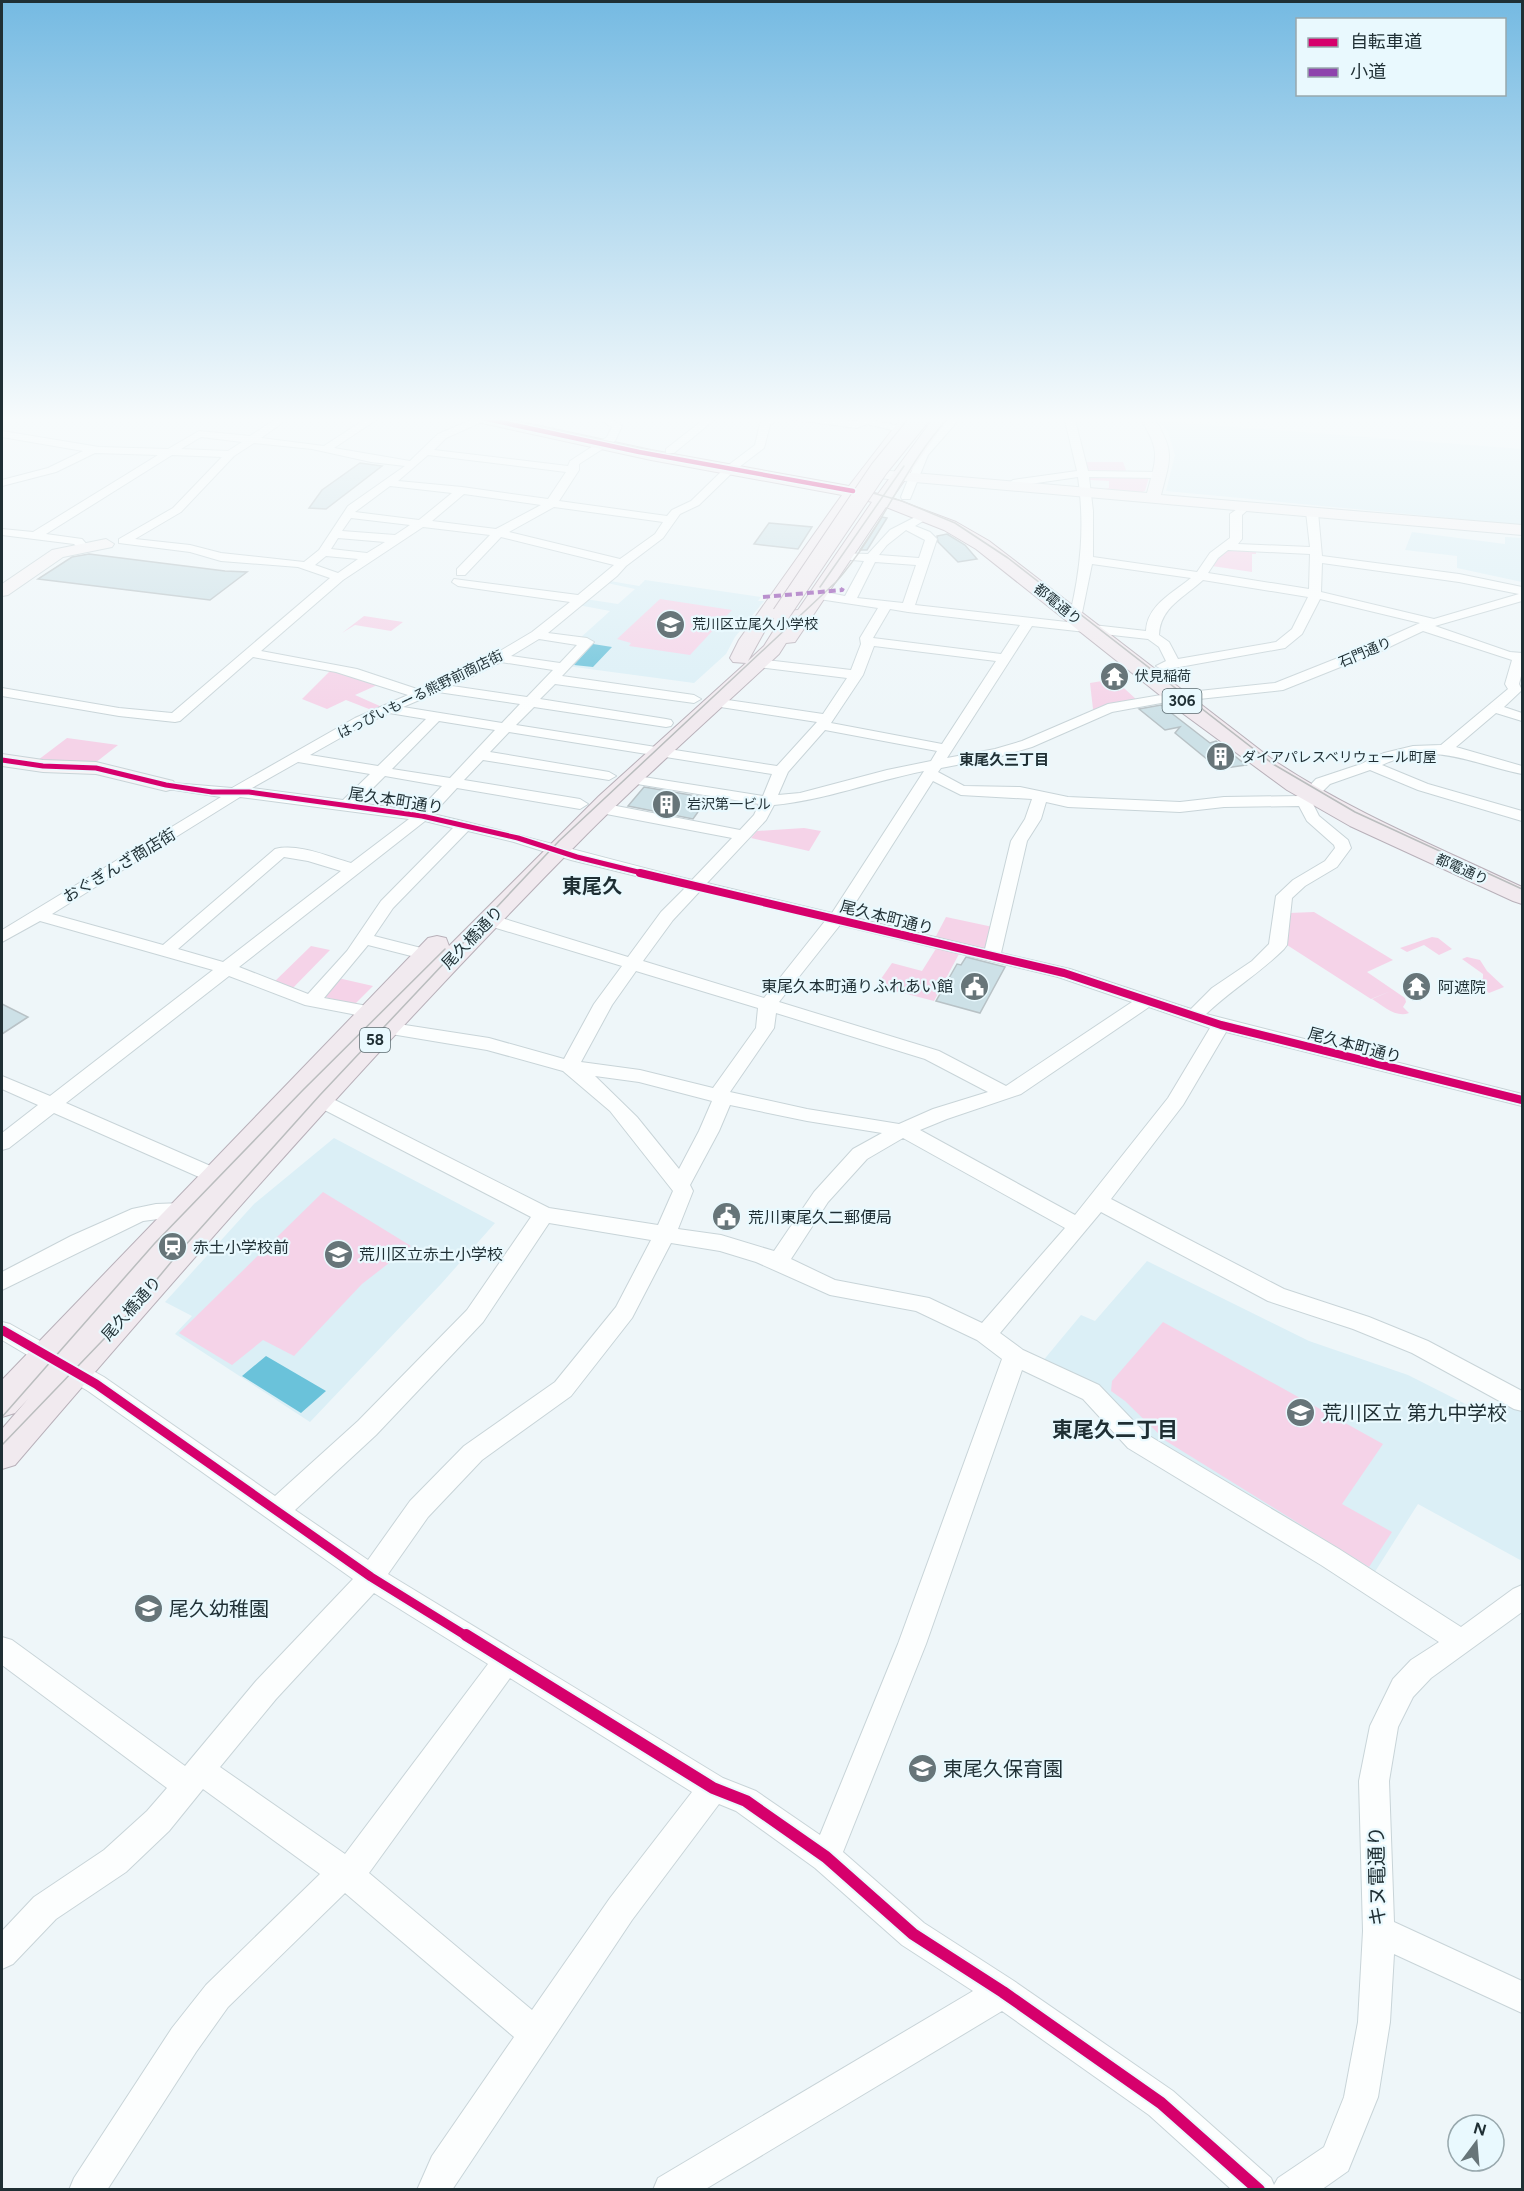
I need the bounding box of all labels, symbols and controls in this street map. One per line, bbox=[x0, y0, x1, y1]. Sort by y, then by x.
legend bbox=[1296, 18, 1506, 96]
text: 自転車道 bbox=[1350, 31, 1422, 53]
text: 小道 bbox=[1350, 61, 1386, 83]
street label: 都電通り bbox=[1031, 580, 1085, 629]
school or university icon: 荒川区立尾久小学校 bbox=[655, 608, 687, 640]
place label: 荒川区立尾久小学校 bbox=[692, 616, 818, 633]
street label: 石門通り bbox=[1336, 634, 1394, 671]
street label: はっぴいもーる熊野前商店街 bbox=[335, 647, 506, 742]
temple icon: 伏見稲荷 bbox=[1098, 660, 1130, 692]
place label: 伏見稲荷 bbox=[1135, 668, 1191, 685]
road number: 306 bbox=[1162, 689, 1202, 713]
building icon: ダイアパレスベリウェール町屋 bbox=[1205, 741, 1237, 773]
place label: ダイアパレスベリウェール町屋 bbox=[1242, 749, 1437, 766]
district label: 東尾久三丁目 bbox=[959, 751, 1049, 769]
street label: 尾久本町通り bbox=[347, 784, 445, 817]
building icon: 岩沢第一ビル bbox=[650, 788, 682, 820]
place label: 岩沢第一ビル bbox=[687, 796, 771, 813]
street label: おぐぎんざ商店街 bbox=[59, 824, 179, 907]
street label: 都電通り bbox=[1433, 850, 1491, 889]
district label: 東尾久 bbox=[562, 874, 622, 898]
street label: 尾久本町通り bbox=[838, 897, 936, 938]
street label: 尾久橋通り bbox=[438, 902, 507, 973]
public building icon: 東尾久本町通りふれあい館 bbox=[958, 970, 990, 1002]
temple icon: 阿遮院 bbox=[1401, 971, 1433, 1003]
place label: 東尾久本町通りふれあい館 bbox=[761, 977, 953, 996]
place label: 阿遮院 bbox=[1438, 978, 1486, 997]
street label: 尾久本町通り bbox=[1306, 1024, 1404, 1067]
road number: 58 bbox=[360, 1028, 390, 1052]
public building icon: 荒川東尾久二郵便局 bbox=[711, 1201, 743, 1233]
place label: 荒川東尾久二郵便局 bbox=[748, 1208, 892, 1227]
station icon: 赤土小学校前 bbox=[156, 1231, 188, 1263]
place label: 赤土小学校前 bbox=[193, 1238, 289, 1257]
school or university icon: 荒川区立赤土小学校 bbox=[322, 1238, 354, 1270]
place label: 荒川区立赤土小学校 bbox=[359, 1245, 503, 1264]
street label: 尾久橋通り bbox=[98, 1272, 165, 1344]
school or university icon: 荒川区立 第九中学校 bbox=[1285, 1397, 1317, 1429]
place label: 荒川区立 第九中学校 bbox=[1322, 1401, 1507, 1425]
district label: 東尾久二丁目 bbox=[1052, 1417, 1178, 1442]
school or university icon: 尾久幼稚園 bbox=[132, 1593, 164, 1625]
place label: 尾久幼稚園 bbox=[169, 1597, 269, 1621]
school or university icon: 東尾久保育園 bbox=[906, 1753, 938, 1785]
place label: 東尾久保育園 bbox=[943, 1757, 1063, 1781]
street label: キヌ電通り bbox=[1364, 1826, 1390, 1926]
north arrow bbox=[1446, 2113, 1506, 2173]
text: N bbox=[1471, 2118, 1489, 2140]

